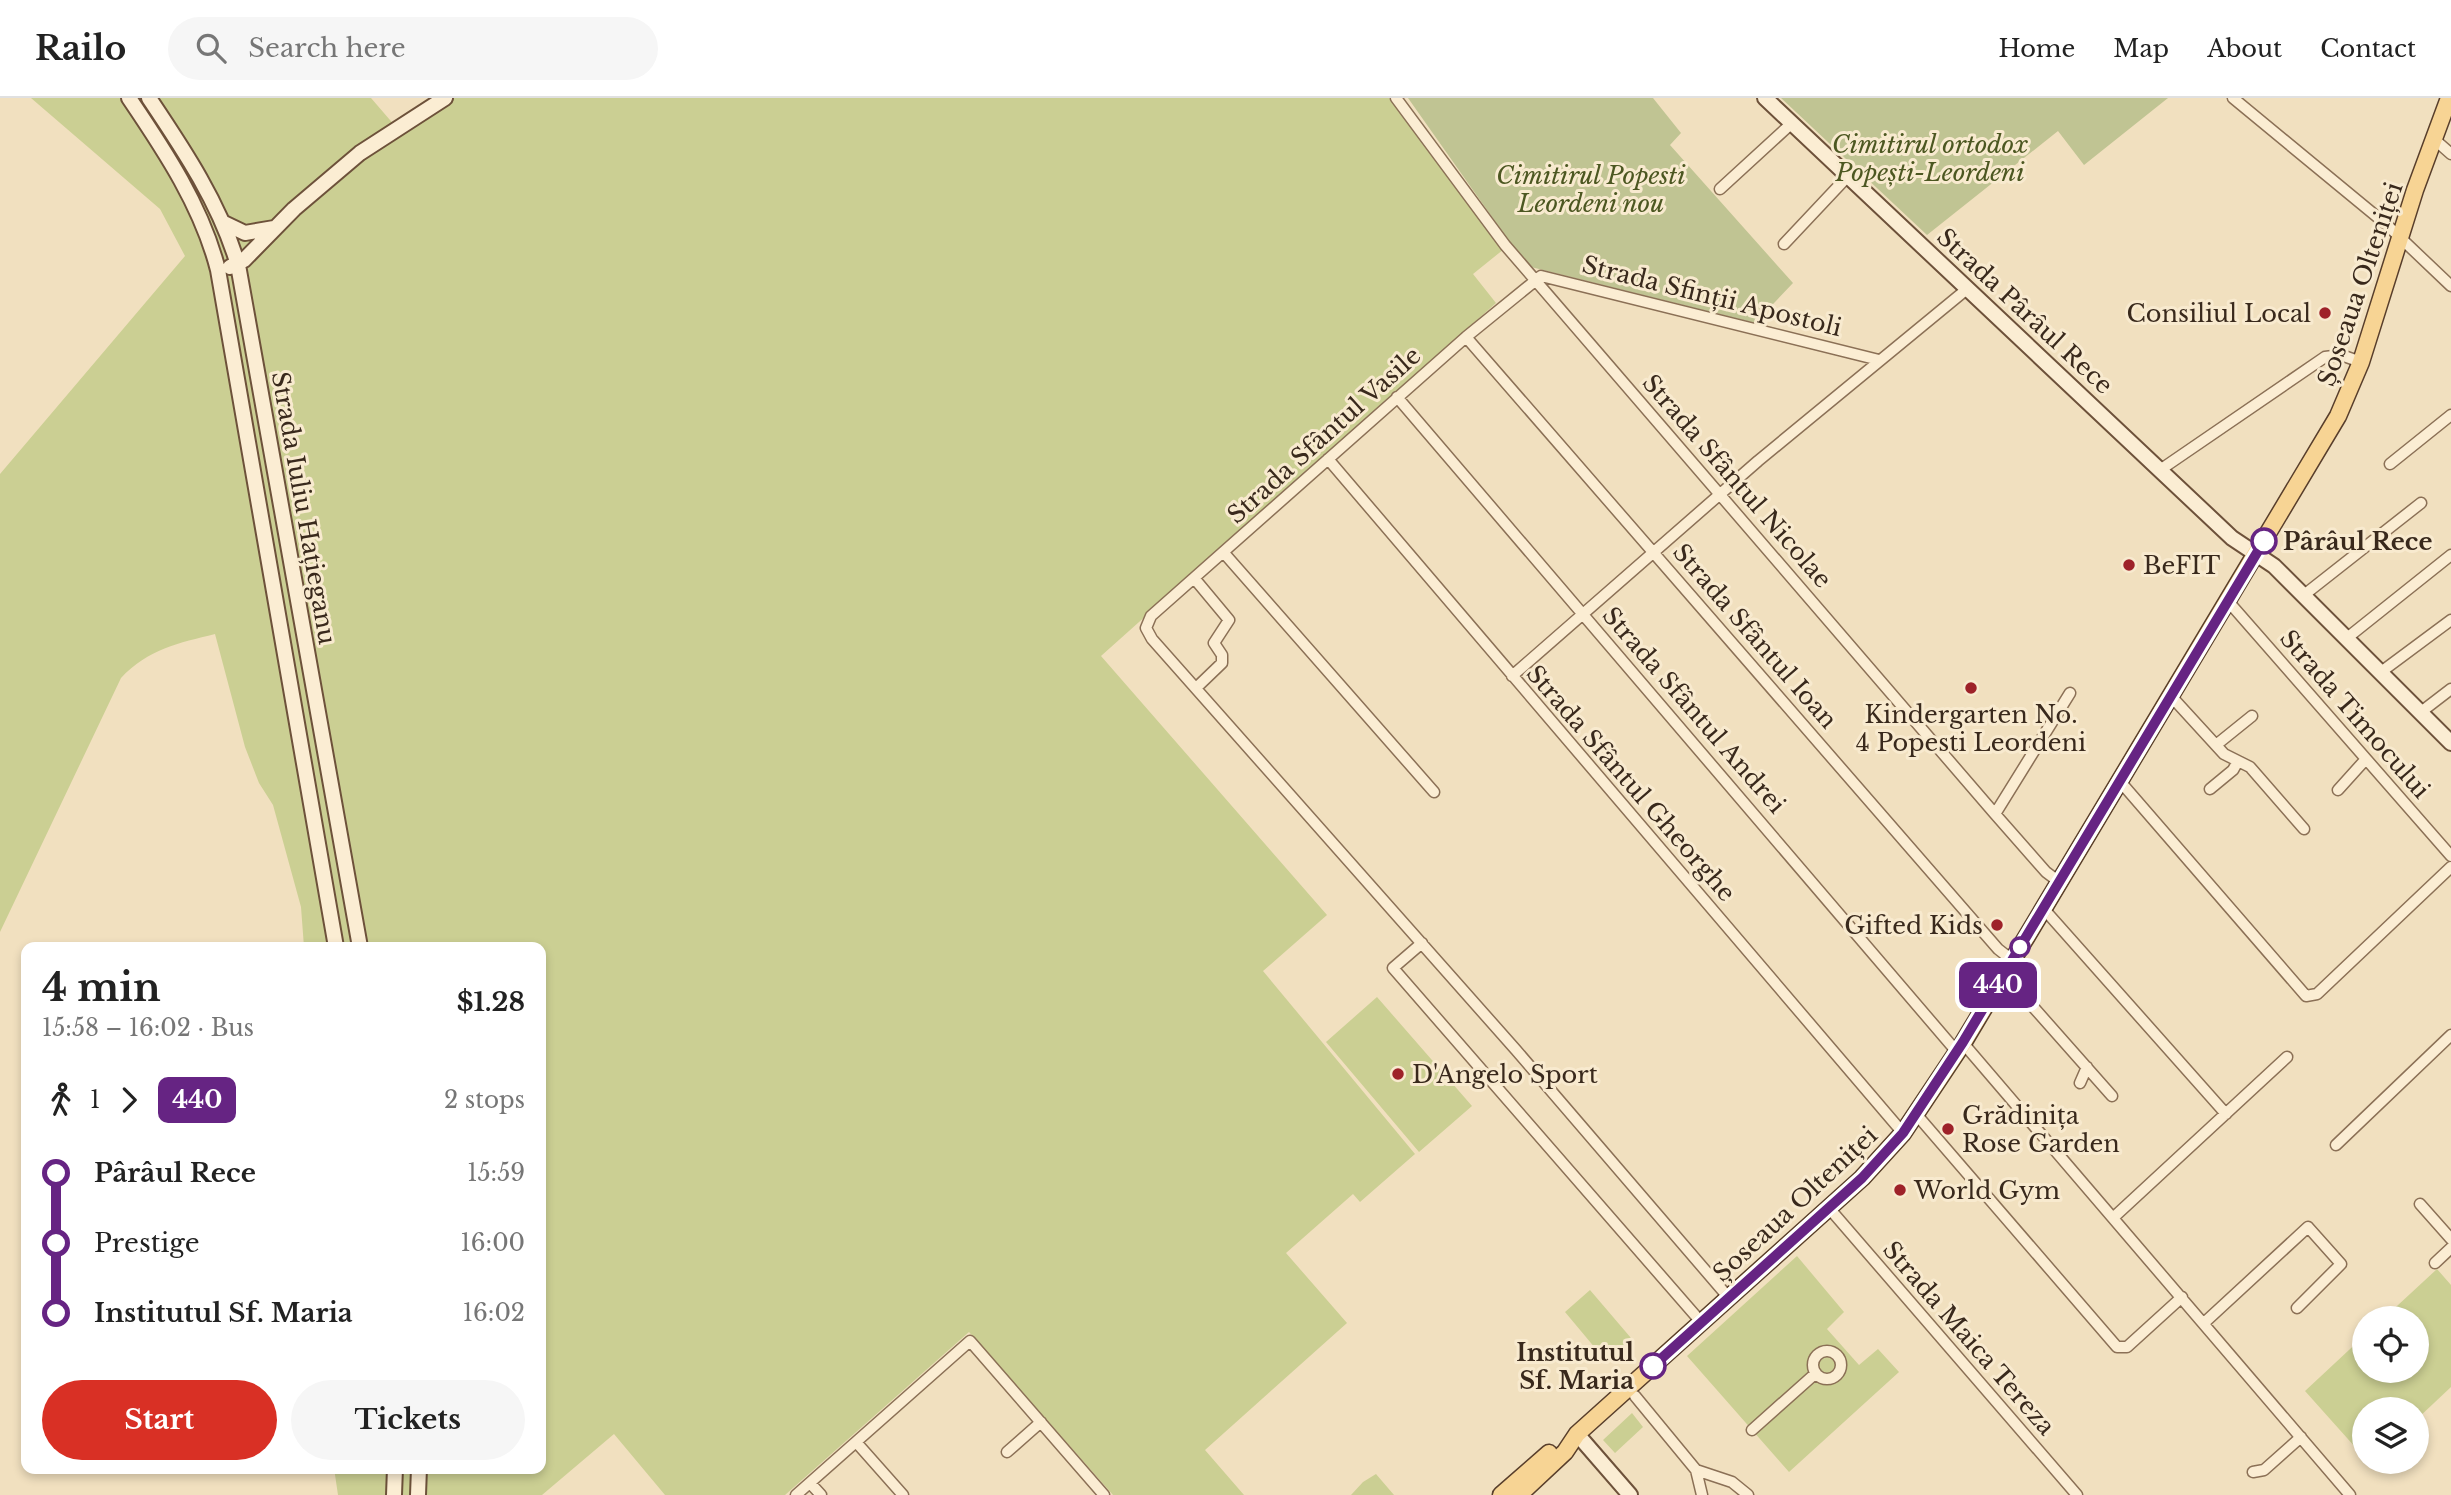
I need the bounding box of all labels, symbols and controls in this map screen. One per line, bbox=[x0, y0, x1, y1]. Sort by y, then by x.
search box bbox=[168, 17, 658, 80]
text: Railo bbox=[35, 28, 126, 69]
icon: search bbox=[192, 29, 230, 67]
text: Search here bbox=[248, 32, 406, 64]
text: Home bbox=[1999, 34, 2075, 63]
text: Map bbox=[2113, 34, 2169, 63]
text: About bbox=[2207, 34, 2282, 63]
text: Contact bbox=[2320, 34, 2416, 63]
park label: Cimitirul ortodox Popești-Leordeni bbox=[1832, 130, 2028, 187]
park label: Cimitirul Popesti Leordeni nou bbox=[1496, 161, 1686, 218]
street label: Șoseaua Olteniței bbox=[2311, 178, 2409, 390]
street label: Strada Pârâul Rece bbox=[1931, 222, 2119, 400]
street label: Strada Sfinții Apostoli bbox=[1579, 250, 1845, 342]
place label: Consiliul Local bbox=[2127, 299, 2311, 328]
marker: Consiliul Local bbox=[2317, 305, 2333, 321]
street label: Strada Sfântul Vasile bbox=[1221, 341, 1427, 529]
street label: Strada Sfântul Nicolae bbox=[1636, 368, 1838, 594]
street label: Strada Iuliu Hațieganu bbox=[266, 369, 342, 647]
place label: Pârâul Rece bbox=[2283, 527, 2432, 556]
marker: Pârâul Rece bbox=[2251, 528, 2277, 554]
street label: Strada Sfântul Ioan bbox=[1667, 538, 1843, 734]
place label: BeFIT bbox=[2143, 551, 2220, 580]
marker: BeFIT bbox=[2121, 557, 2137, 573]
street label: Strada Sfântul Andrei bbox=[1597, 601, 1791, 819]
street label: Strada Timocului bbox=[2274, 624, 2436, 804]
street label: Strada Sfântul Gheorghe bbox=[1521, 659, 1741, 907]
marker: Kindergarten No. 4 Popesti Leordeni bbox=[1963, 680, 1979, 696]
place label: Kindergarten No. 4 Popesti Leordeni bbox=[1856, 700, 2086, 757]
place label: Gifted Kids bbox=[1844, 911, 1983, 940]
marker: Gifted Kids bbox=[1989, 917, 2005, 933]
unlabelled marker bbox=[2010, 937, 2030, 957]
line badge: 440 bbox=[1958, 962, 2038, 1008]
text: 4 min bbox=[42, 964, 161, 1011]
text: 440 bbox=[1973, 970, 2023, 999]
text: $1.28 bbox=[457, 986, 525, 1018]
text: 15:58 – 16:02 · Bus bbox=[42, 1014, 254, 1042]
place label: D'Angelo Sport bbox=[1412, 1060, 1598, 1089]
marker: D'Angelo Sport bbox=[1390, 1066, 1406, 1082]
icon: walk bbox=[42, 1081, 80, 1119]
icon: forward bbox=[110, 1081, 148, 1119]
text: 440 bbox=[172, 1085, 222, 1114]
text: 1 bbox=[90, 1086, 100, 1114]
text: 2 stops bbox=[444, 1086, 525, 1114]
place label: Grădinița Rose Garden bbox=[1962, 1101, 2120, 1158]
street label: Șoseaua Olteniței bbox=[1707, 1120, 1883, 1288]
marker: Grădinița Rose Garden bbox=[1940, 1121, 1956, 1137]
text: Pârâul Rece bbox=[94, 1157, 256, 1189]
text: 15:59 bbox=[467, 1159, 525, 1187]
place label: World Gym bbox=[1913, 1176, 2060, 1205]
marker: World Gym bbox=[1892, 1182, 1908, 1198]
text: Prestige bbox=[94, 1227, 200, 1259]
text: 16:00 bbox=[461, 1229, 525, 1257]
street label: Strada Maica Tereza bbox=[1877, 1235, 2061, 1441]
text: Institutul Sf. Maria bbox=[94, 1297, 353, 1329]
text: 16:02 bbox=[463, 1299, 525, 1327]
map controls bbox=[2352, 1306, 2429, 1474]
button: locate bbox=[2352, 1306, 2429, 1383]
place label: Institutul Sf. Maria bbox=[1516, 1338, 1634, 1395]
marker: Institutul Sf. Maria bbox=[1640, 1353, 1666, 1379]
button: Start bbox=[42, 1380, 277, 1460]
button: Tickets bbox=[291, 1380, 525, 1460]
button: layers bbox=[2352, 1397, 2429, 1474]

